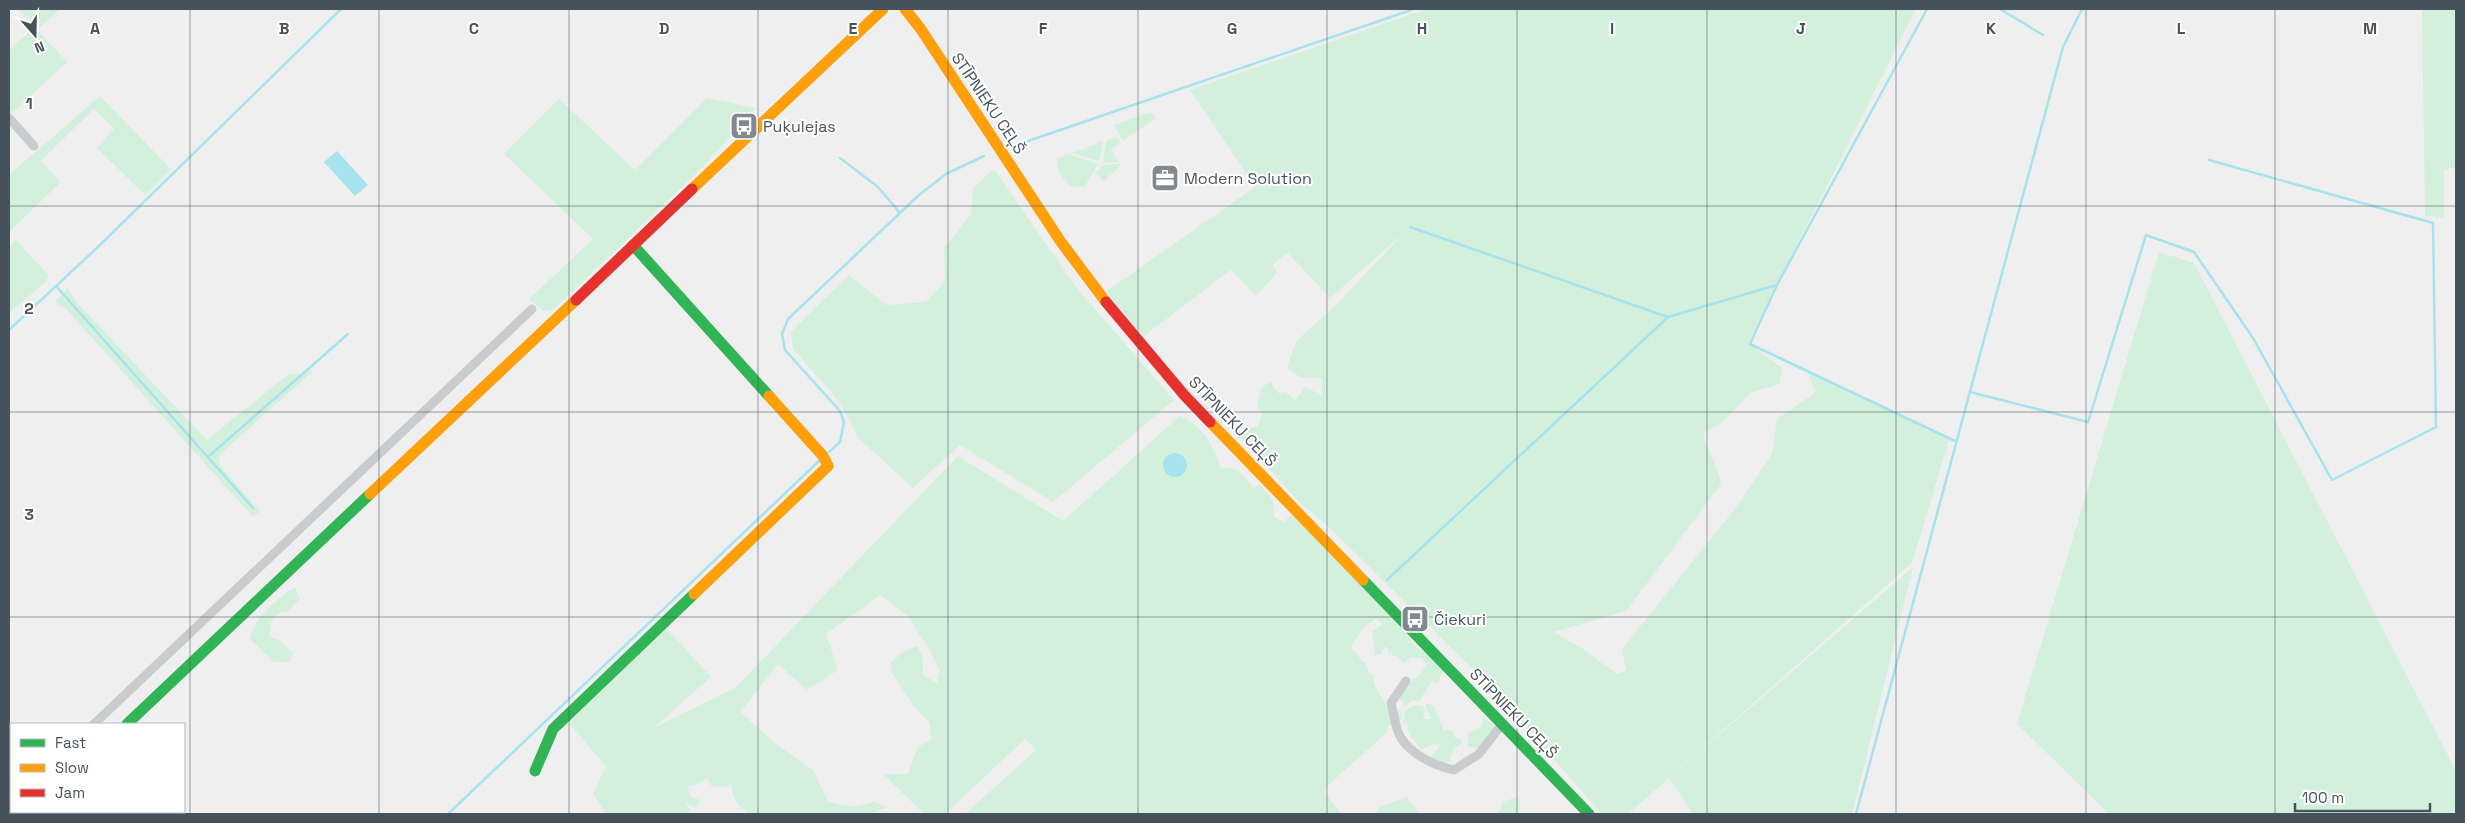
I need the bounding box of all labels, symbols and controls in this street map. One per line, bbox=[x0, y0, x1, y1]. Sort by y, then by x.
north arrow bbox=[10, 10, 60, 60]
text: A bbox=[90, 18, 100, 39]
text: B bbox=[279, 18, 289, 39]
text: C bbox=[469, 18, 479, 39]
text: D bbox=[659, 18, 669, 39]
text: E bbox=[849, 18, 858, 39]
text: F bbox=[1039, 18, 1048, 39]
text: G bbox=[1227, 18, 1237, 39]
text: H bbox=[1417, 18, 1427, 39]
text: I bbox=[1610, 18, 1614, 39]
text: J bbox=[1796, 18, 1806, 39]
text: K bbox=[1986, 18, 1996, 39]
text: L bbox=[2177, 18, 2186, 39]
text: M bbox=[2363, 18, 2377, 39]
text: N bbox=[32, 37, 47, 57]
street label: STĪPNIEKU CEĻŠ bbox=[947, 48, 1030, 158]
text: 1 bbox=[25, 93, 33, 114]
bus stop icon: Puķulejas bbox=[729, 111, 759, 141]
place label: Puķulejas bbox=[763, 116, 836, 137]
office icon: Modern Solution bbox=[1150, 163, 1180, 193]
place label: Modern Solution bbox=[1184, 168, 1312, 189]
text: 2 bbox=[24, 298, 34, 319]
street label: STĪPNIEKU CEĻŠ bbox=[1184, 372, 1281, 471]
text: 3 bbox=[24, 504, 34, 525]
bus stop icon: Čiekuri bbox=[1400, 604, 1430, 634]
place label: Čiekuri bbox=[1434, 609, 1486, 630]
street label: STĪPNIEKU CEĻŠ bbox=[1465, 664, 1562, 763]
legend bbox=[10, 723, 185, 813]
text: Fast bbox=[55, 733, 86, 752]
text: Slow bbox=[55, 758, 89, 777]
scale bar bbox=[2295, 780, 2430, 812]
text: Jam bbox=[55, 783, 85, 802]
text: 100 m bbox=[2302, 788, 2344, 807]

